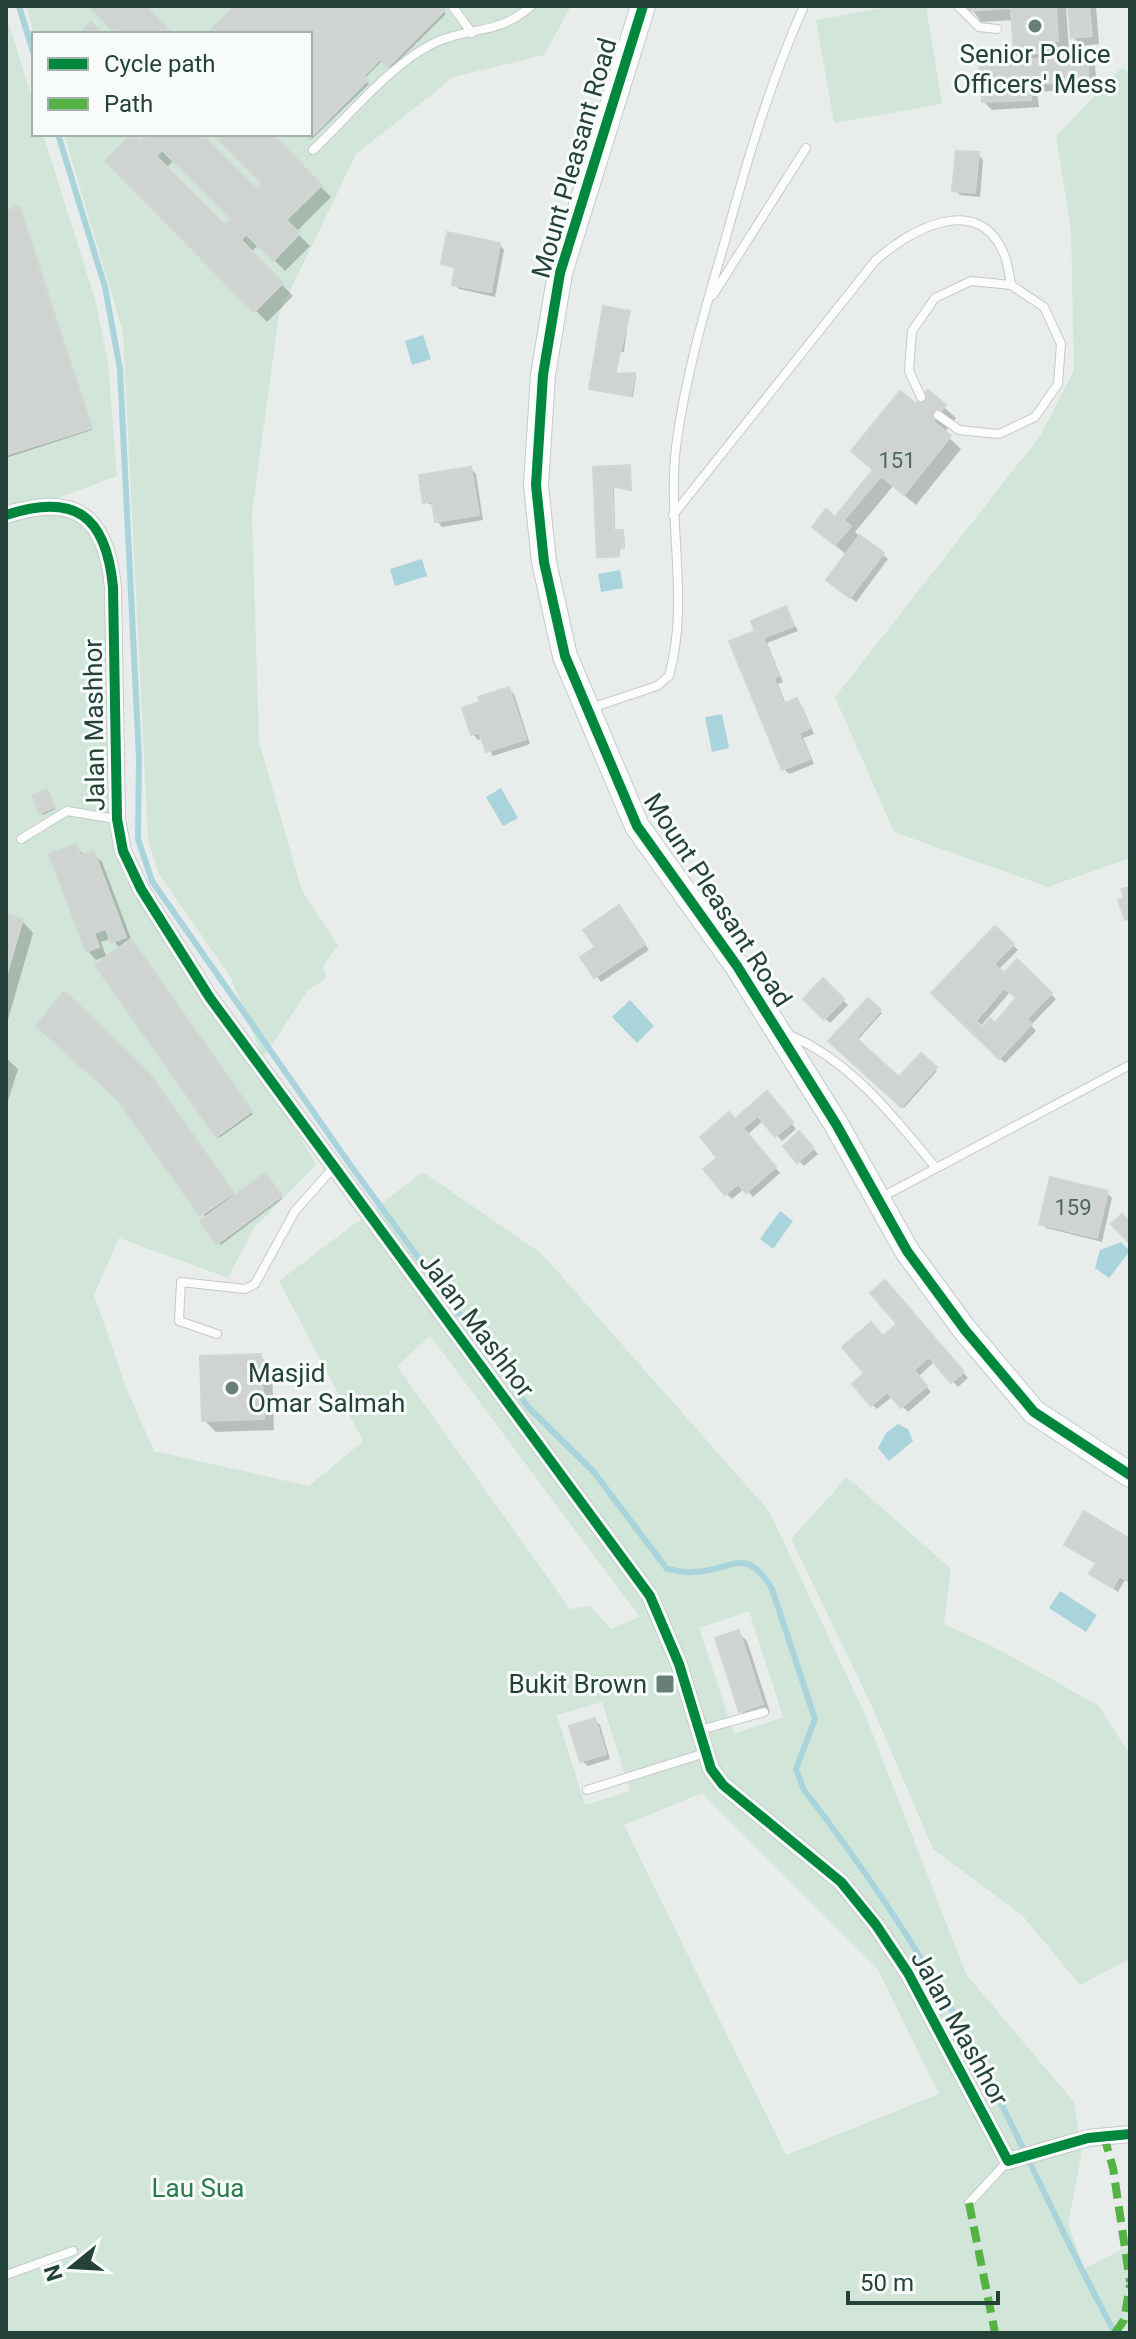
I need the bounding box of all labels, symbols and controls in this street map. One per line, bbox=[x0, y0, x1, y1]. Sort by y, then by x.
marker: Senior Police Officers' Mess bbox=[1026, 17, 1044, 35]
legend bbox=[32, 32, 312, 136]
street label: Mount Pleasant Road bbox=[525, 34, 623, 282]
place label: Senior Police Officers' Mess bbox=[953, 39, 1117, 99]
text: Cycle path bbox=[104, 50, 216, 78]
text: Path bbox=[104, 90, 153, 118]
house number: 151 bbox=[878, 448, 916, 473]
street label: Jalan Mashhor bbox=[77, 638, 111, 811]
street label: Mount Pleasant Road bbox=[638, 788, 798, 1012]
house number: 159 bbox=[1054, 1195, 1092, 1220]
street label: Jalan Mashhor bbox=[413, 1247, 541, 1403]
place label: Masjid Omar Salmah bbox=[248, 1358, 405, 1418]
marker: Masjid Omar Salmah bbox=[223, 1379, 241, 1397]
place label: Bukit Brown bbox=[509, 1669, 647, 1699]
marker: Bukit Brown bbox=[654, 1673, 676, 1695]
street label: Jalan Mashhor bbox=[905, 1945, 1015, 2111]
park label: Lau Sua bbox=[152, 2173, 244, 2203]
north arrow bbox=[32, 2227, 112, 2307]
scale bar bbox=[848, 2255, 998, 2305]
text: N bbox=[39, 2262, 68, 2284]
text: 50 m bbox=[860, 2269, 914, 2297]

